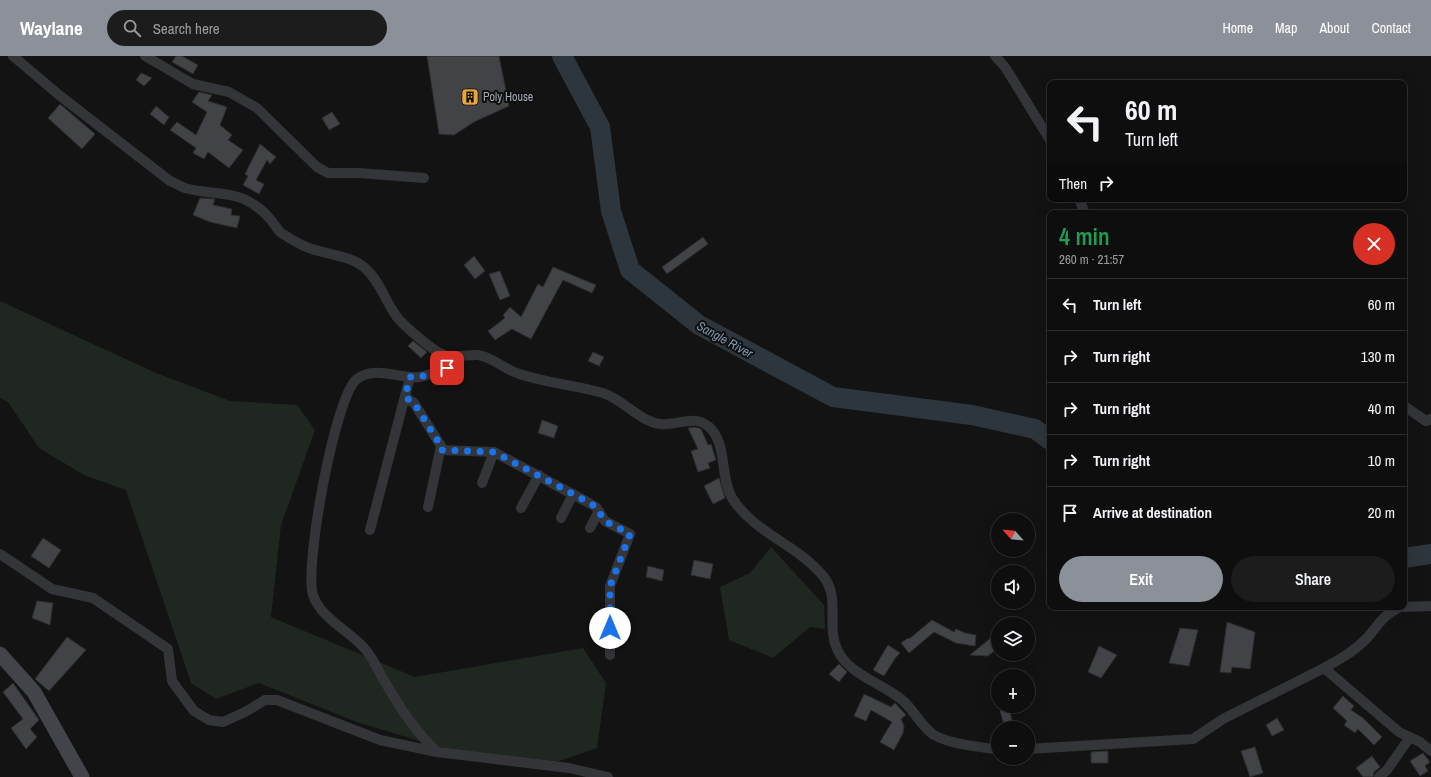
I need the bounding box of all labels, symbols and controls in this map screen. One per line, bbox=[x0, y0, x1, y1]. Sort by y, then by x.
search box bbox=[107, 10, 387, 46]
text: Waylane bbox=[20, 15, 83, 41]
icon: search bbox=[121, 17, 143, 39]
text: Search here bbox=[153, 18, 220, 39]
text: Home bbox=[1222, 19, 1253, 37]
text: Map bbox=[1275, 19, 1297, 37]
text: About bbox=[1319, 19, 1349, 37]
text: Contact bbox=[1371, 19, 1411, 37]
building icon: Poly House bbox=[460, 87, 480, 107]
place label: Poly House bbox=[483, 89, 533, 105]
text: 60 m bbox=[1125, 91, 1177, 129]
icon: left bbox=[1059, 96, 1111, 148]
text: Turn left bbox=[1125, 127, 1178, 152]
icon: right bbox=[1095, 172, 1117, 194]
text: Then bbox=[1059, 173, 1087, 194]
text: 4 min bbox=[1059, 220, 1110, 252]
button: close bbox=[1353, 223, 1395, 265]
text: 260 m · 21:57 bbox=[1059, 251, 1124, 268]
icon: left bbox=[1059, 294, 1081, 316]
text: Turn left bbox=[1093, 294, 1141, 315]
text: 60 m bbox=[1368, 294, 1395, 315]
water label: Sangle River bbox=[694, 317, 756, 362]
icon: right bbox=[1059, 346, 1081, 368]
text: Turn right bbox=[1093, 346, 1150, 367]
text: 130 m bbox=[1361, 346, 1395, 367]
pin bbox=[430, 351, 464, 385]
icon: arrive bbox=[436, 357, 458, 379]
icon: right bbox=[1059, 398, 1081, 420]
text: Turn right bbox=[1093, 398, 1150, 419]
text: 40 m bbox=[1368, 398, 1395, 419]
icon: right bbox=[1059, 450, 1081, 472]
text: Turn right bbox=[1093, 450, 1150, 471]
text: 10 m bbox=[1368, 450, 1395, 471]
icon: arrive bbox=[1059, 502, 1081, 524]
text: Arrive at destination bbox=[1093, 502, 1212, 523]
text: 20 m bbox=[1368, 502, 1395, 523]
north arrow bbox=[991, 513, 1035, 557]
map controls bbox=[991, 513, 1035, 765]
button: Exit bbox=[1059, 556, 1223, 602]
button: Share bbox=[1231, 556, 1395, 602]
button: sound bbox=[991, 565, 1035, 609]
position arrow bbox=[589, 607, 631, 649]
button: layers bbox=[991, 617, 1035, 661]
button: + bbox=[991, 669, 1035, 713]
button: − bbox=[991, 721, 1035, 765]

